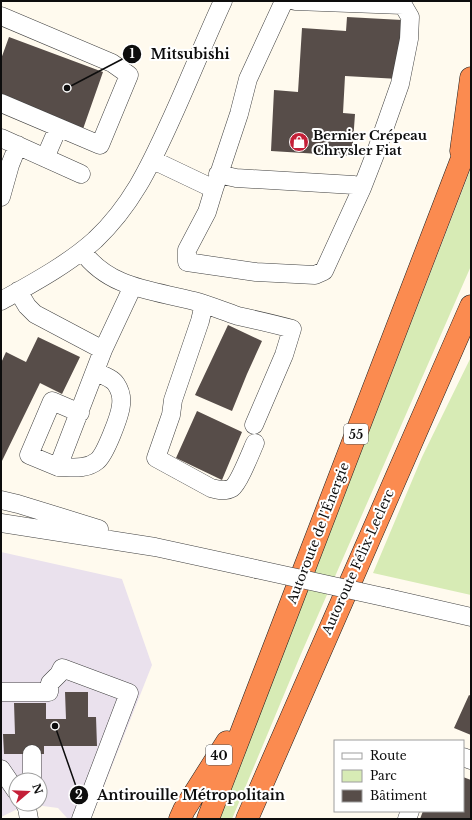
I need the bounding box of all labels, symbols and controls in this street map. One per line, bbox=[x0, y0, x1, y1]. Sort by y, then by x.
callout: Mitsubishi bbox=[122, 41, 237, 67]
text: Mitsubishi bbox=[151, 45, 229, 63]
text: 1 bbox=[129, 46, 135, 61]
place label: Bernier Crépeau Chrysler Fiat bbox=[313, 127, 428, 159]
shop icon: Bernier Crépeau Chrysler Fiat bbox=[288, 131, 310, 153]
road number: 55 bbox=[344, 424, 368, 444]
street label: Autoroute de l'Énergie bbox=[283, 460, 353, 607]
street label: Autoroute Félix-Leclerc bbox=[318, 487, 398, 638]
legend bbox=[334, 740, 464, 812]
road number: 40 bbox=[206, 745, 232, 765]
text: Route bbox=[370, 748, 407, 763]
text: Parc bbox=[370, 768, 397, 783]
north arrow bbox=[8, 772, 48, 812]
text: N bbox=[29, 782, 46, 797]
callout: Antirouille Métropolitain bbox=[69, 782, 293, 808]
text: Antirouille Métropolitain bbox=[96, 786, 285, 804]
text: 2 bbox=[75, 787, 83, 802]
text: Bâtiment bbox=[370, 788, 428, 803]

